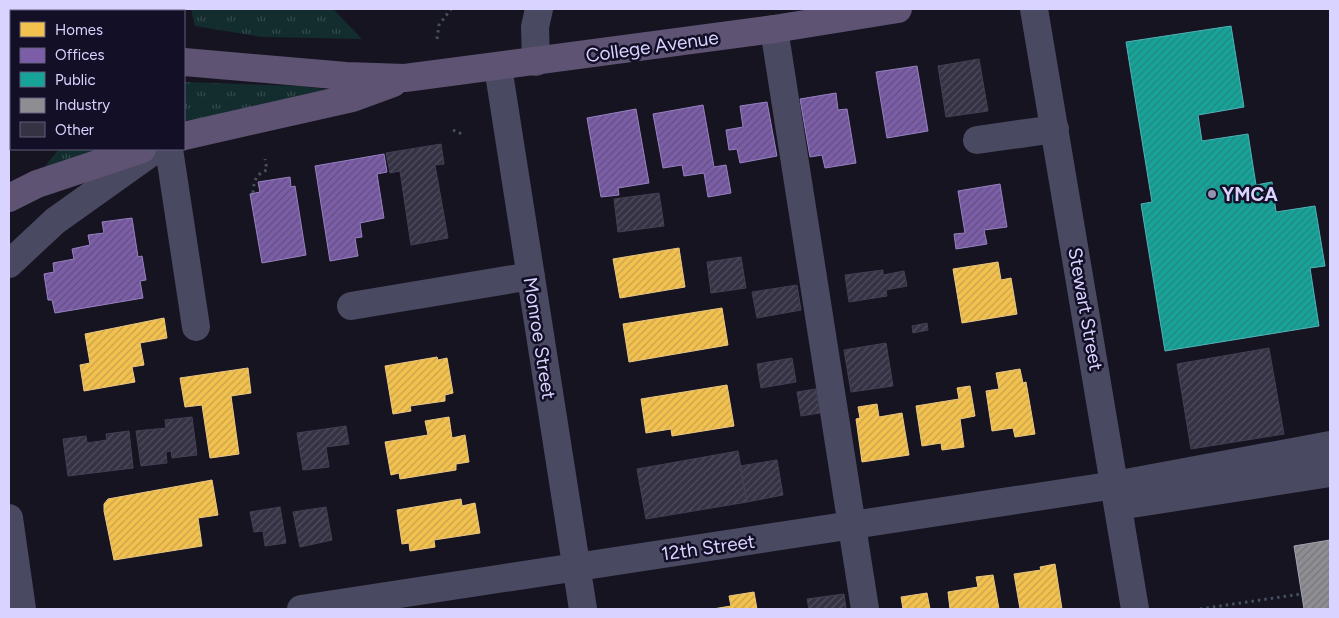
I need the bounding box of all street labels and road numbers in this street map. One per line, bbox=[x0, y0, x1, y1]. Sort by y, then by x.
street label: College Avenue bbox=[584, 26, 720, 67]
street label: Stewart Street bbox=[1063, 246, 1108, 373]
street label: Monroe Street bbox=[518, 275, 561, 401]
street label: 12th Street bbox=[660, 530, 756, 565]

